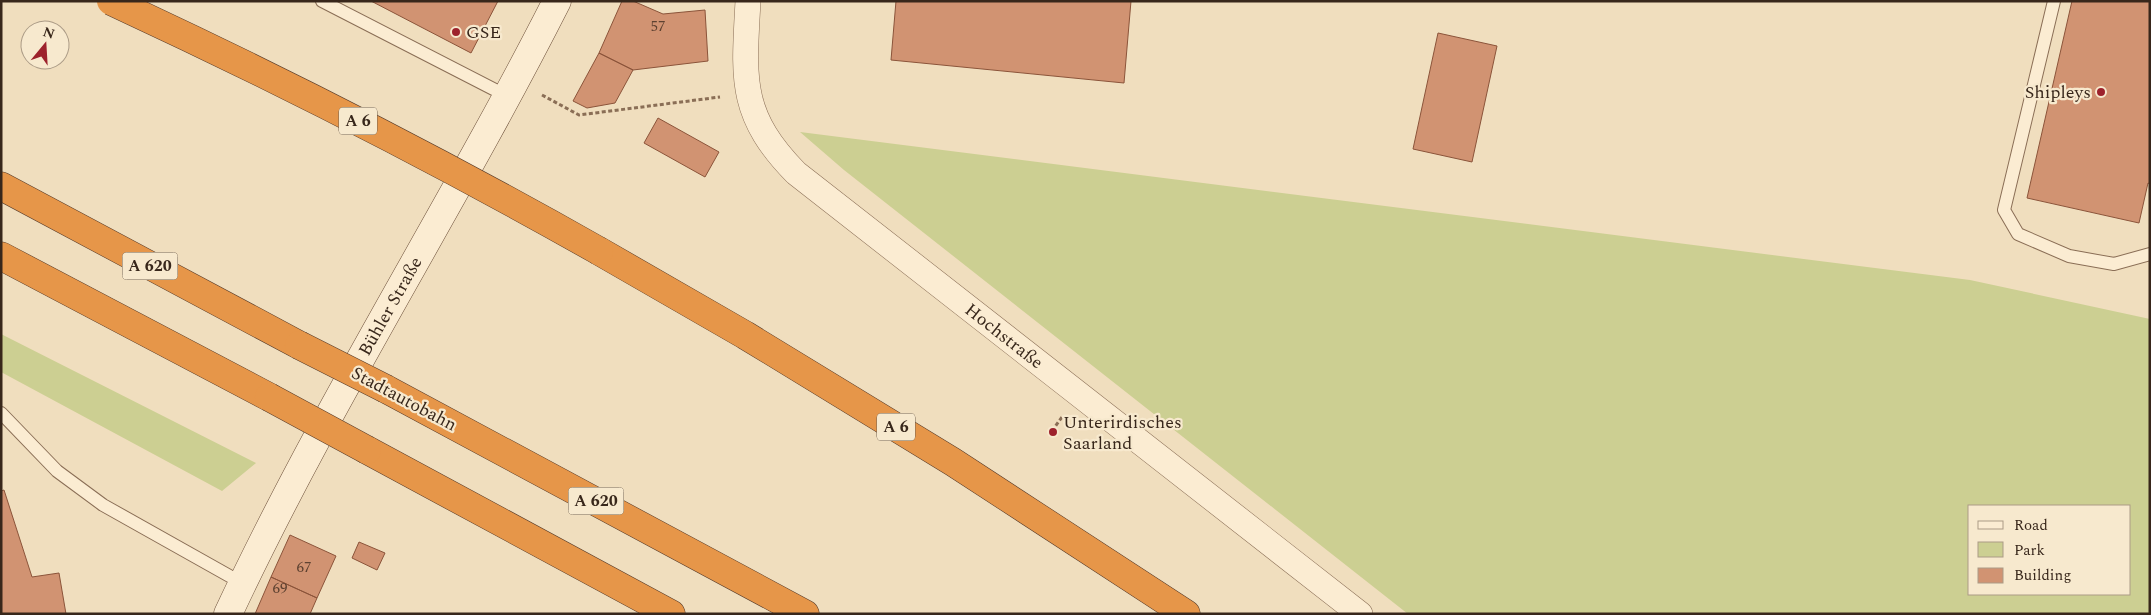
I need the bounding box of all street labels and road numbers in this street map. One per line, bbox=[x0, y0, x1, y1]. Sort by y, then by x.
road number: A 6 bbox=[339, 108, 377, 134]
road number: A 620 bbox=[122, 252, 178, 280]
street label: Bühler Straße bbox=[351, 252, 429, 361]
street label: Hochstraße bbox=[959, 296, 1049, 375]
street label: Stadtautobahn bbox=[346, 360, 462, 438]
road number: A 6 bbox=[877, 414, 915, 441]
road number: A 620 bbox=[568, 488, 624, 514]

